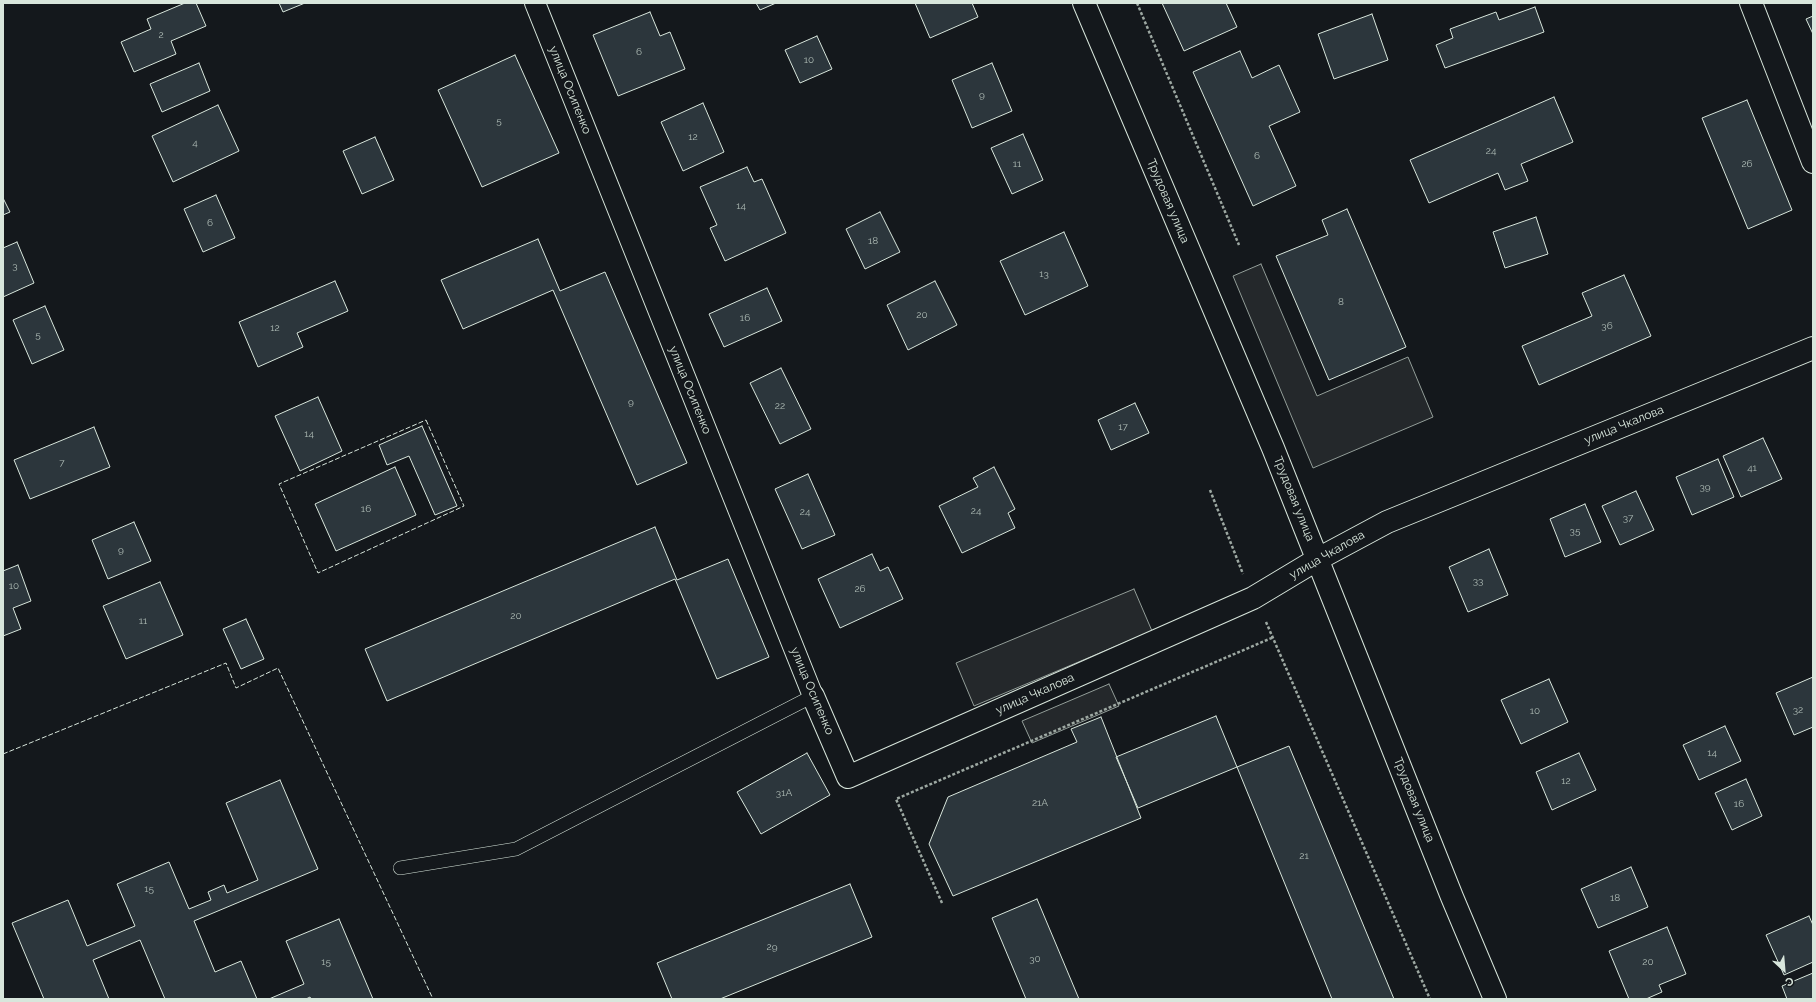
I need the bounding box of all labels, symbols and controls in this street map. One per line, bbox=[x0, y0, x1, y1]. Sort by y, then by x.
house number: 2 bbox=[158, 29, 164, 41]
street label: улица Осипенко bbox=[546, 44, 594, 136]
house number: 6 bbox=[636, 46, 642, 58]
house number: 10 bbox=[804, 54, 814, 66]
house number: 9 bbox=[979, 89, 985, 101]
house number: 5 bbox=[496, 115, 502, 127]
house number: 12 bbox=[688, 131, 698, 143]
house number: 4 bbox=[192, 137, 198, 149]
house number: 24 bbox=[1486, 145, 1496, 157]
house number: 6 bbox=[1254, 150, 1260, 162]
street label: Трудовая улица bbox=[1144, 157, 1192, 245]
house number: 11 bbox=[1013, 158, 1021, 170]
house number: 26 bbox=[1741, 158, 1753, 170]
house number: 14 bbox=[736, 200, 746, 212]
house number: 6 bbox=[207, 217, 213, 229]
house number: 18 bbox=[868, 235, 878, 247]
house number: 3 bbox=[12, 260, 18, 272]
house number: 13 bbox=[1039, 268, 1049, 280]
house number: 8 bbox=[1338, 296, 1344, 308]
house number: 20 bbox=[916, 309, 928, 321]
house number: 16 bbox=[740, 312, 750, 324]
house number: 36 bbox=[1601, 320, 1613, 332]
house number: 12 bbox=[270, 322, 280, 334]
house number: 5 bbox=[35, 329, 41, 341]
street label: улица Осипенко bbox=[666, 344, 714, 436]
house number: 9 bbox=[628, 396, 634, 408]
house number: 22 bbox=[775, 400, 785, 412]
street label: улица Чкалова bbox=[1582, 403, 1666, 447]
house number: 17 bbox=[1118, 421, 1128, 433]
house number: 14 bbox=[304, 428, 314, 440]
street label: Трудовая улица bbox=[1270, 454, 1318, 544]
house number: 7 bbox=[59, 457, 65, 469]
house number: 41 bbox=[1747, 462, 1757, 474]
house number: 39 bbox=[1699, 481, 1711, 493]
house number: 16 bbox=[361, 503, 371, 515]
house number: 24 bbox=[971, 505, 981, 517]
house number: 24 bbox=[800, 506, 810, 518]
house number: 37 bbox=[1623, 512, 1633, 524]
house number: 35 bbox=[1570, 525, 1580, 537]
street label: улица Чкалова bbox=[1287, 528, 1367, 582]
house number: 9 bbox=[118, 544, 124, 556]
house number: 33 bbox=[1473, 575, 1483, 587]
house number: 10 bbox=[9, 580, 19, 592]
house number: 26 bbox=[854, 583, 866, 595]
house number: 20 bbox=[510, 610, 522, 622]
house number: 11 bbox=[139, 615, 147, 627]
street label: улица Осипенко bbox=[787, 645, 837, 737]
street label: улица Чкалова bbox=[994, 670, 1076, 718]
house number: 32 bbox=[1793, 704, 1803, 716]
house number: 10 bbox=[1530, 705, 1540, 717]
house number: 14 bbox=[1707, 747, 1717, 759]
street label: Трудовая улица bbox=[1390, 755, 1438, 845]
house number: 12 bbox=[1561, 775, 1571, 787]
house number: 31А bbox=[776, 787, 792, 799]
house number: 21А bbox=[1032, 797, 1048, 809]
house number: 16 bbox=[1734, 798, 1744, 810]
house number: 21 bbox=[1299, 850, 1309, 862]
house number: 15 bbox=[144, 883, 154, 895]
house number: 18 bbox=[1610, 892, 1620, 904]
house number: 29 bbox=[766, 941, 778, 953]
north arrow bbox=[1764, 950, 1804, 990]
house number: 30 bbox=[1029, 953, 1041, 965]
house number: 15 bbox=[321, 956, 331, 968]
house number: 20 bbox=[1642, 956, 1654, 968]
text: С bbox=[1783, 974, 1796, 989]

